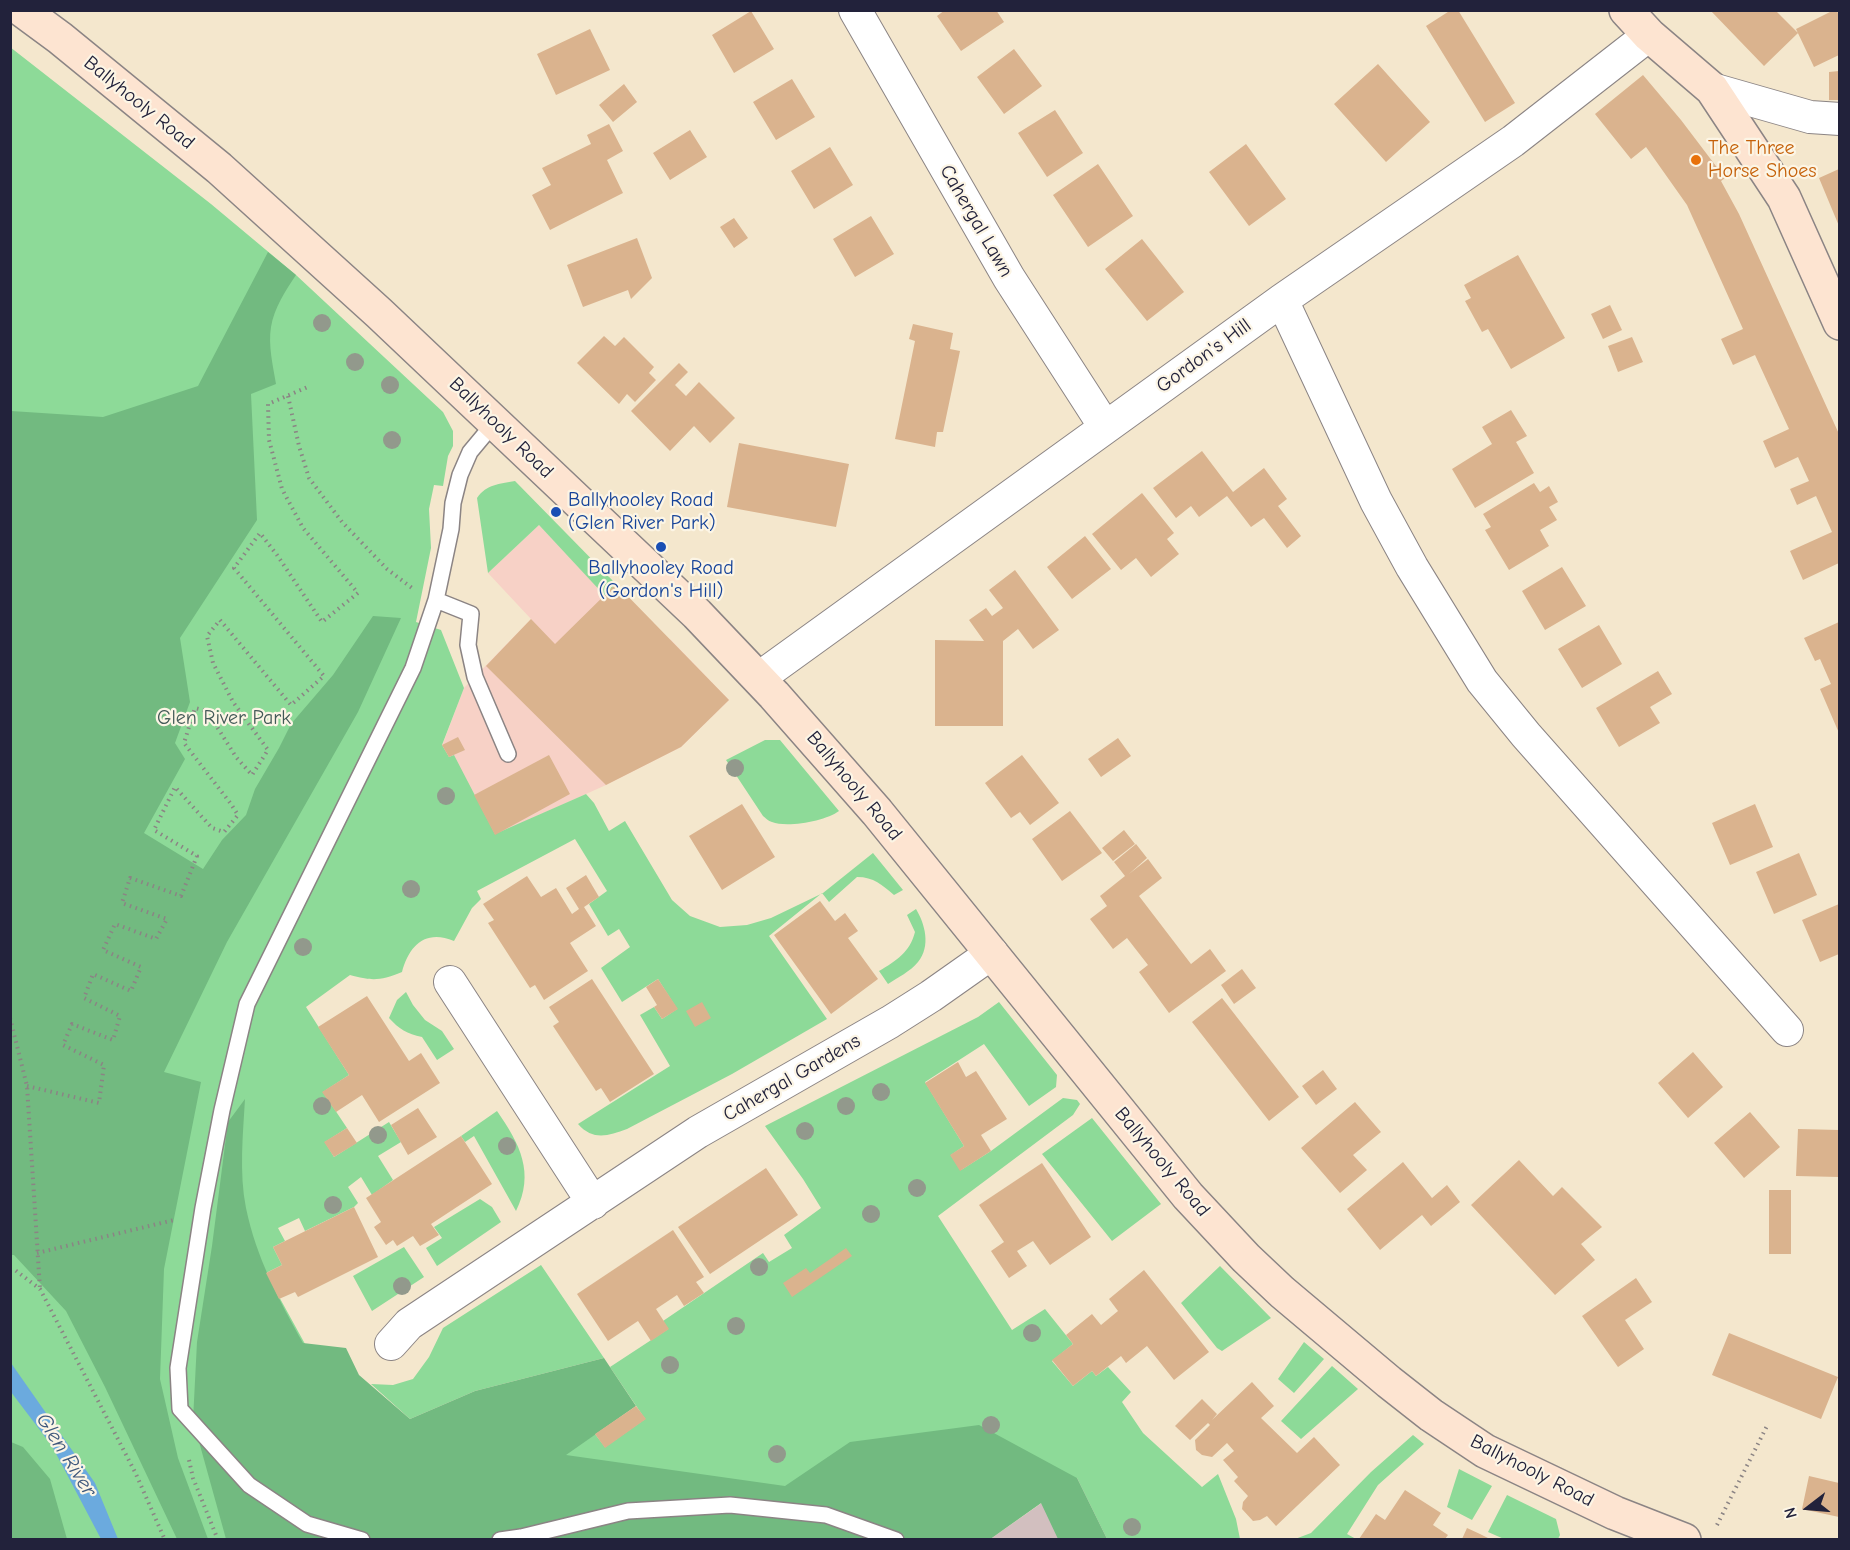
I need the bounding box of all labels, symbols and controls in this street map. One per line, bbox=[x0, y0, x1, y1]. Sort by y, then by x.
street label: Ballyhooly Road bbox=[79, 51, 199, 155]
place label: The Three Horse Shoes bbox=[1708, 136, 1817, 183]
marker: The Three Horse Shoes bbox=[1689, 153, 1703, 167]
street label: Cahergal Lawn bbox=[934, 161, 1018, 281]
street label: Gordon's Hill bbox=[1152, 314, 1256, 398]
street label: Ballyhooly Road bbox=[444, 372, 558, 484]
place label: Ballyhooley Road (Glen River Park) bbox=[568, 488, 716, 535]
marker: Ballyhooley Road (Glen River Park) bbox=[549, 505, 563, 519]
marker: Ballyhooley Road (Gordon's Hill) bbox=[654, 540, 668, 554]
place label: Ballyhooley Road (Gordon's Hill) bbox=[588, 556, 734, 603]
park label: Glen River Park bbox=[157, 706, 291, 730]
street label: Ballyhooly Road bbox=[801, 726, 907, 846]
street label: Cahergal Gardens bbox=[719, 1029, 865, 1127]
street label: Ballyhooly Road bbox=[1109, 1102, 1215, 1222]
water label: Glen River bbox=[30, 1409, 102, 1501]
street label: Ballyhooly Road bbox=[1466, 1430, 1598, 1512]
north arrow bbox=[1778, 1478, 1838, 1538]
text: N bbox=[1781, 1505, 1801, 1520]

